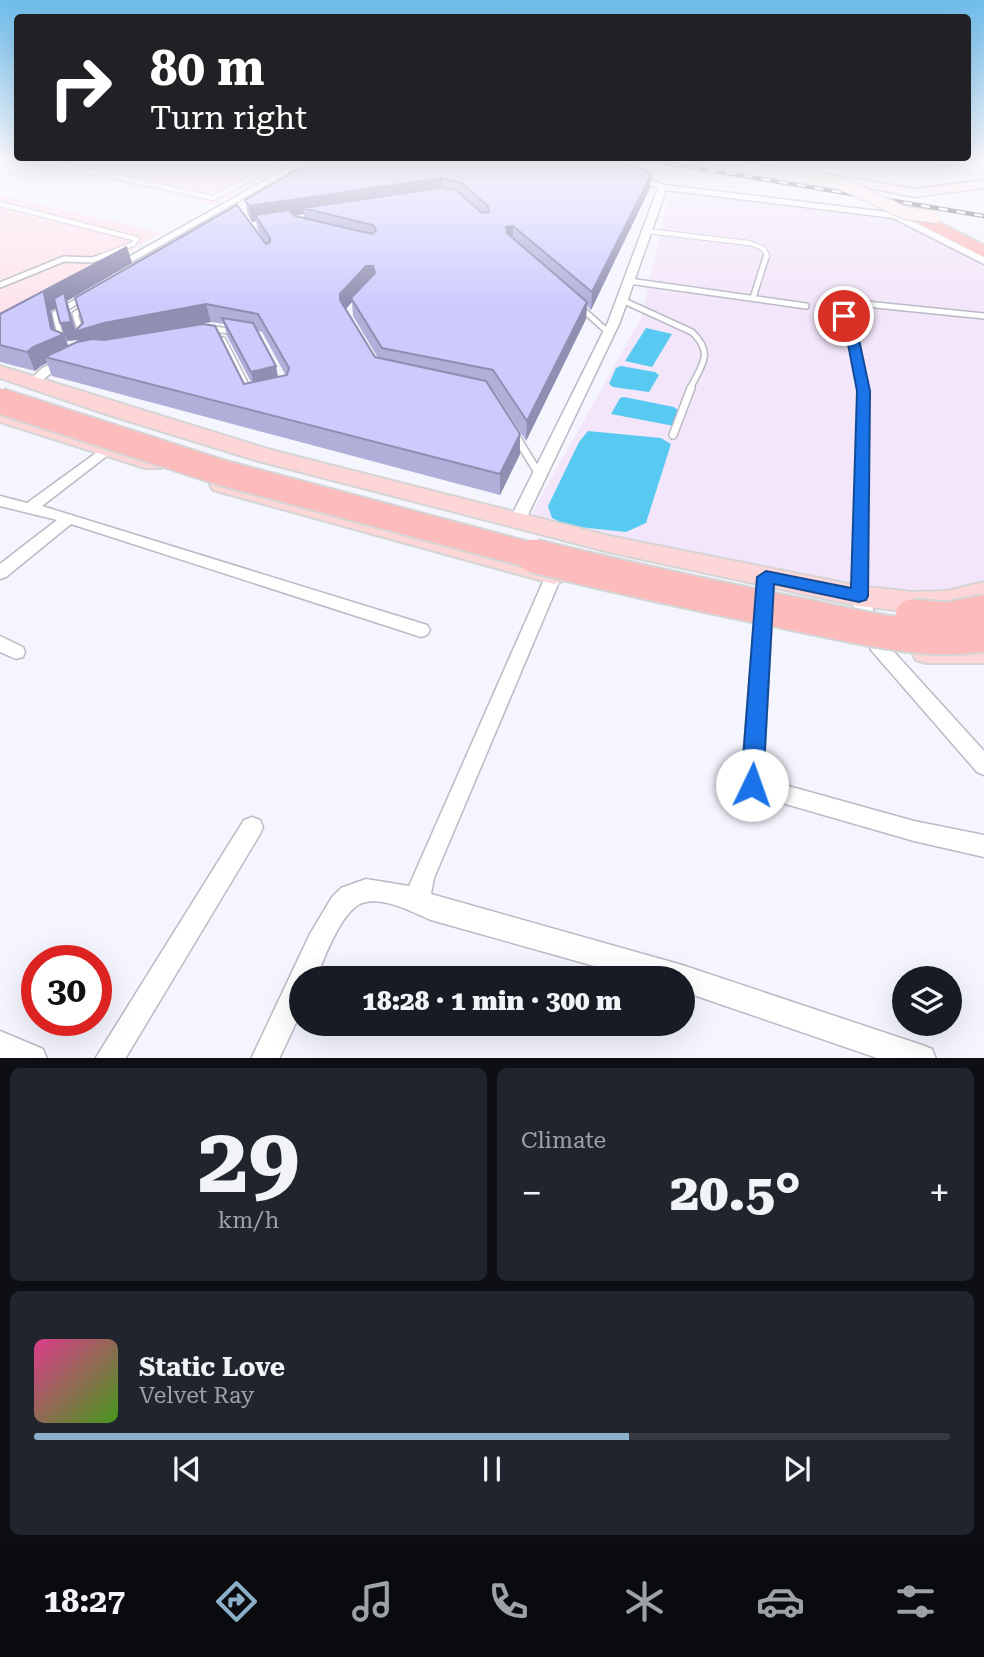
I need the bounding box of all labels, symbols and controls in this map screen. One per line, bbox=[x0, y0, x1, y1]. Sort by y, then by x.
text: 80 m bbox=[150, 40, 265, 97]
icon: right bbox=[35, 42, 126, 133]
text: Turn right bbox=[150, 99, 307, 137]
pin bbox=[814, 286, 874, 346]
icon: arrive bbox=[825, 297, 863, 335]
position arrow bbox=[715, 748, 789, 822]
speed limit sign: 30 bbox=[21, 945, 112, 1036]
map controls bbox=[892, 966, 962, 1036]
button: layers bbox=[892, 966, 962, 1036]
text: 18:28 · 1 min · 300 m bbox=[362, 986, 622, 1016]
text: 29 bbox=[198, 1108, 299, 1214]
text: Climate bbox=[521, 1127, 606, 1154]
text: 20.5° bbox=[670, 1162, 801, 1223]
text: − bbox=[521, 1171, 542, 1215]
text: + bbox=[929, 1171, 950, 1215]
text: km/h bbox=[218, 1207, 279, 1234]
text: Static Love bbox=[139, 1352, 285, 1382]
text: Velvet Ray bbox=[139, 1382, 254, 1409]
icon: previous bbox=[168, 1450, 206, 1488]
icon: pause bbox=[473, 1450, 511, 1488]
icon: next bbox=[778, 1450, 816, 1488]
icon: directions bbox=[212, 1577, 261, 1626]
icon: music bbox=[348, 1577, 397, 1626]
icon: phone bbox=[484, 1577, 533, 1626]
icon: climate bbox=[620, 1577, 669, 1626]
icon: car bbox=[756, 1577, 805, 1626]
icon: filters bbox=[891, 1577, 940, 1626]
text: 18:27 bbox=[43, 1582, 125, 1620]

